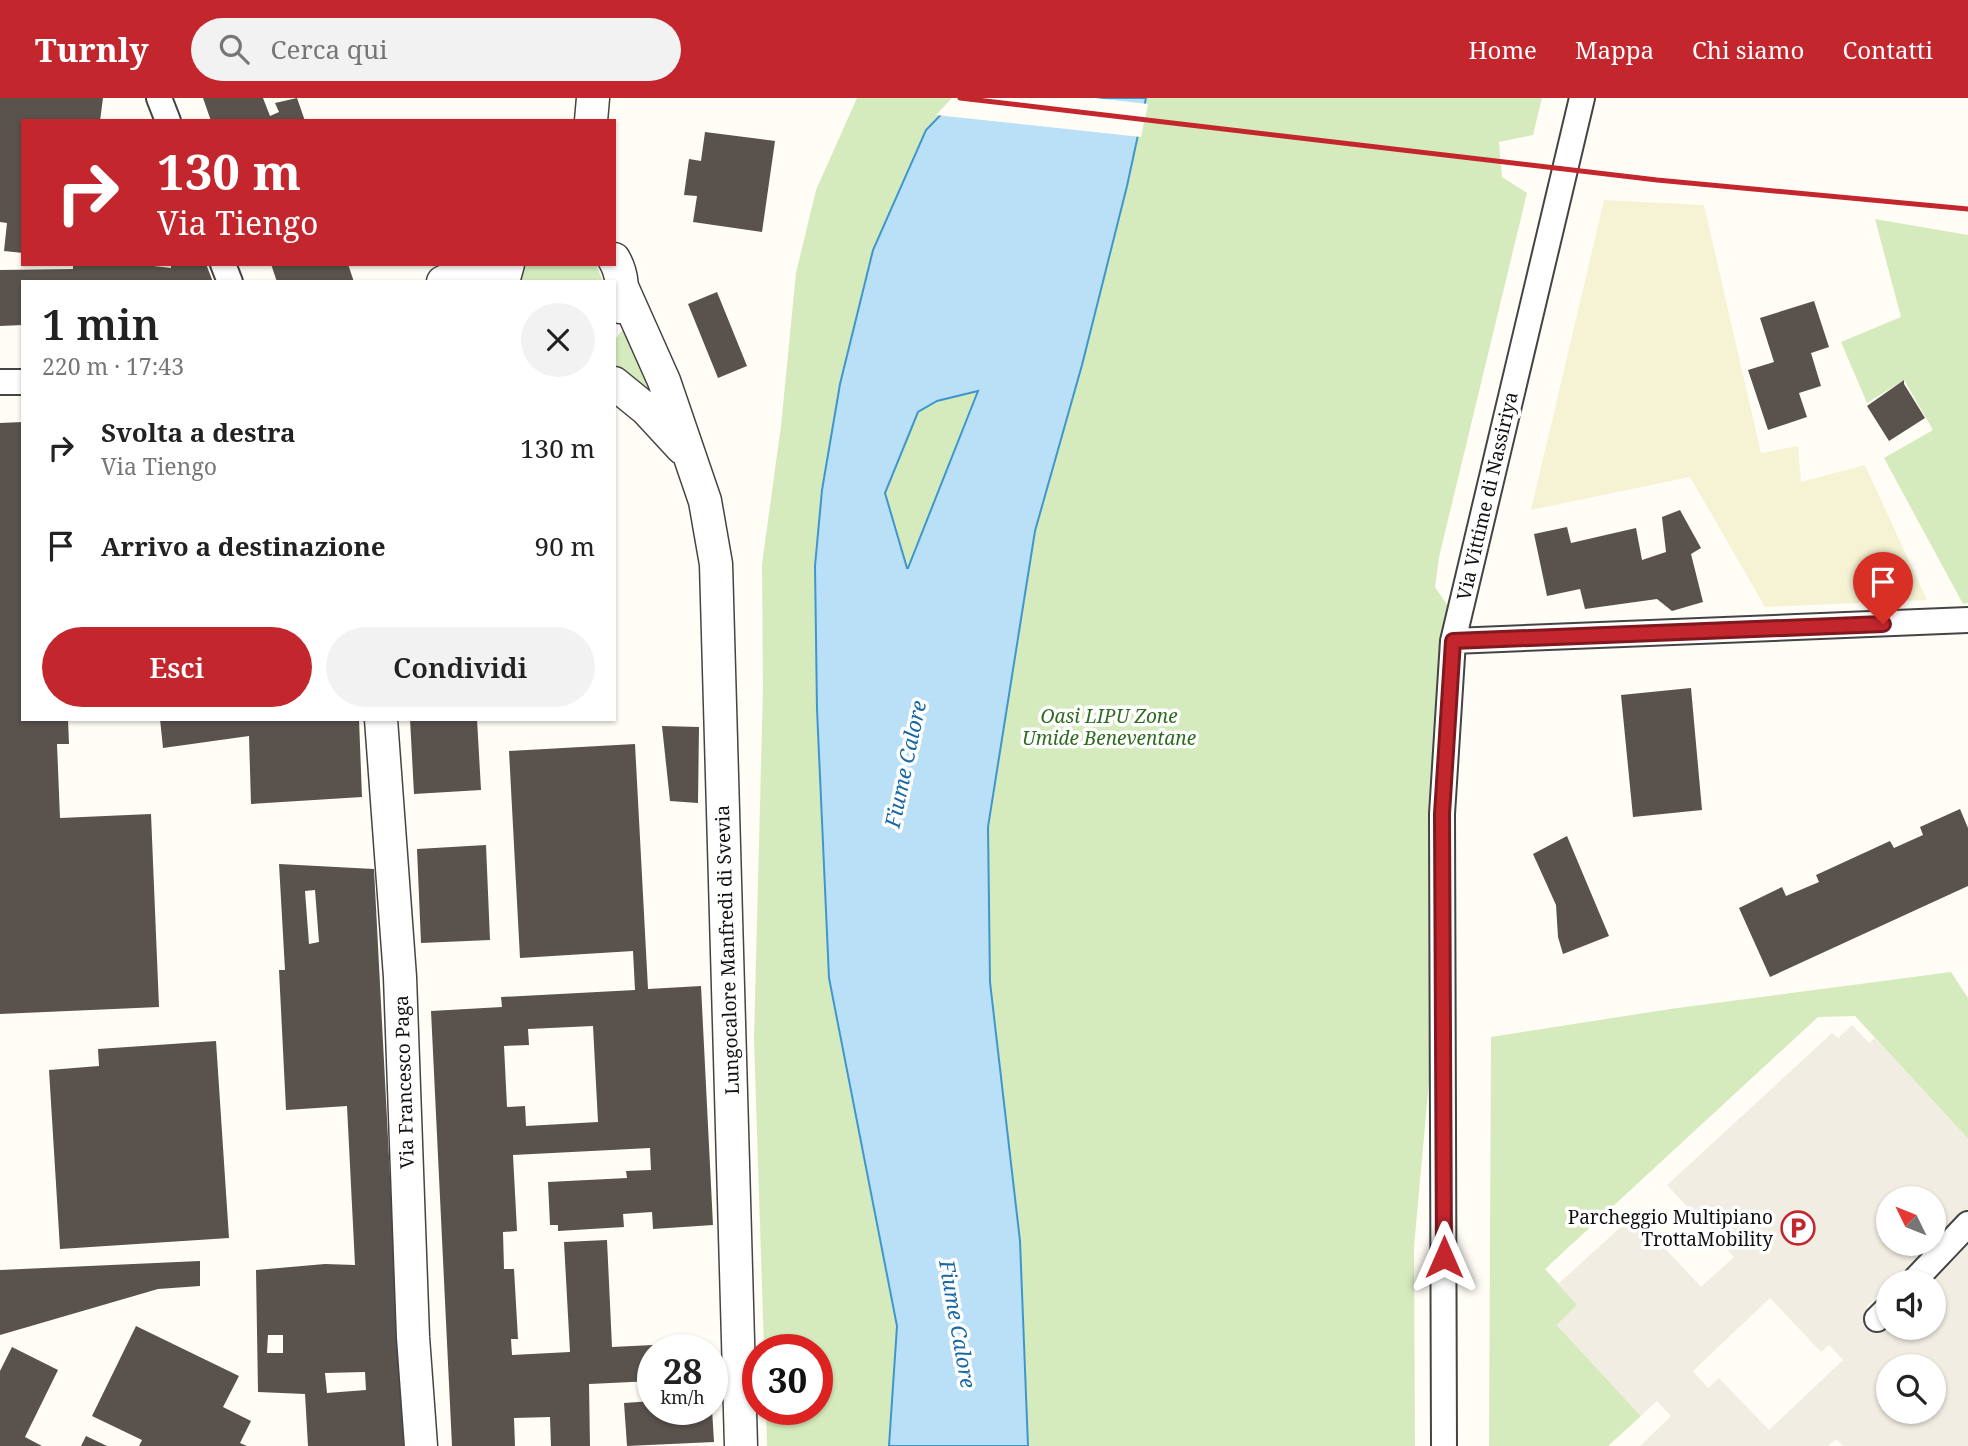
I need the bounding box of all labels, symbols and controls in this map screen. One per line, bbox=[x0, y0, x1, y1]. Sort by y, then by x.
search box bbox=[191, 18, 681, 81]
text: Turnly bbox=[35, 27, 149, 72]
icon: search bbox=[215, 30, 253, 68]
text: Cerca qui bbox=[271, 31, 388, 67]
text: Home bbox=[1469, 33, 1537, 66]
text: Mappa bbox=[1575, 33, 1654, 66]
text: Chi siamo bbox=[1692, 33, 1804, 66]
text: Contatti bbox=[1842, 33, 1933, 66]
text: 130 m bbox=[157, 138, 301, 204]
icon: right bbox=[42, 147, 133, 238]
text: Via Tiengo bbox=[157, 201, 318, 244]
text: 1 min bbox=[42, 295, 159, 352]
button: close bbox=[521, 303, 595, 377]
text: 220 m · 17:43 bbox=[42, 350, 184, 382]
street label: Via Vittime di Nassiriya bbox=[1450, 389, 1524, 603]
text: Svolta a destra bbox=[101, 414, 296, 450]
icon: right bbox=[42, 429, 80, 467]
text: 130 m bbox=[520, 430, 595, 466]
text: Via Tiengo bbox=[101, 450, 217, 482]
icon: arrive bbox=[42, 527, 80, 565]
text: Arrivo a destinazione bbox=[101, 528, 386, 564]
text: 90 m bbox=[535, 528, 595, 564]
pin bbox=[1853, 552, 1913, 624]
icon: arrive bbox=[1864, 563, 1902, 601]
button: Esci bbox=[42, 627, 312, 707]
button: Condividi bbox=[326, 627, 595, 707]
water label: Fiume Calore bbox=[878, 698, 932, 831]
park label: Oasi LIPU Zone Umide Beneventane bbox=[1022, 703, 1196, 751]
street label: Lungocalore Manfredi di Svevia bbox=[709, 805, 745, 1095]
street label: Via Francesco Paga bbox=[388, 995, 420, 1169]
north arrow bbox=[1876, 1186, 1946, 1256]
map controls bbox=[1876, 1186, 1946, 1424]
place label: Parcheggio Multipiano TrottaMobility bbox=[1568, 1204, 1773, 1252]
parking icon: Parcheggio Multipiano TrottaMobility bbox=[1779, 1209, 1817, 1247]
position arrow bbox=[1407, 1220, 1481, 1294]
water label: Fiume Calore bbox=[933, 1257, 983, 1390]
button: sound bbox=[1876, 1270, 1946, 1340]
speed limit sign: 30 bbox=[742, 1334, 833, 1425]
text: 28 bbox=[663, 1347, 702, 1394]
button: search bbox=[1876, 1354, 1946, 1424]
text: km/h bbox=[660, 1385, 705, 1409]

